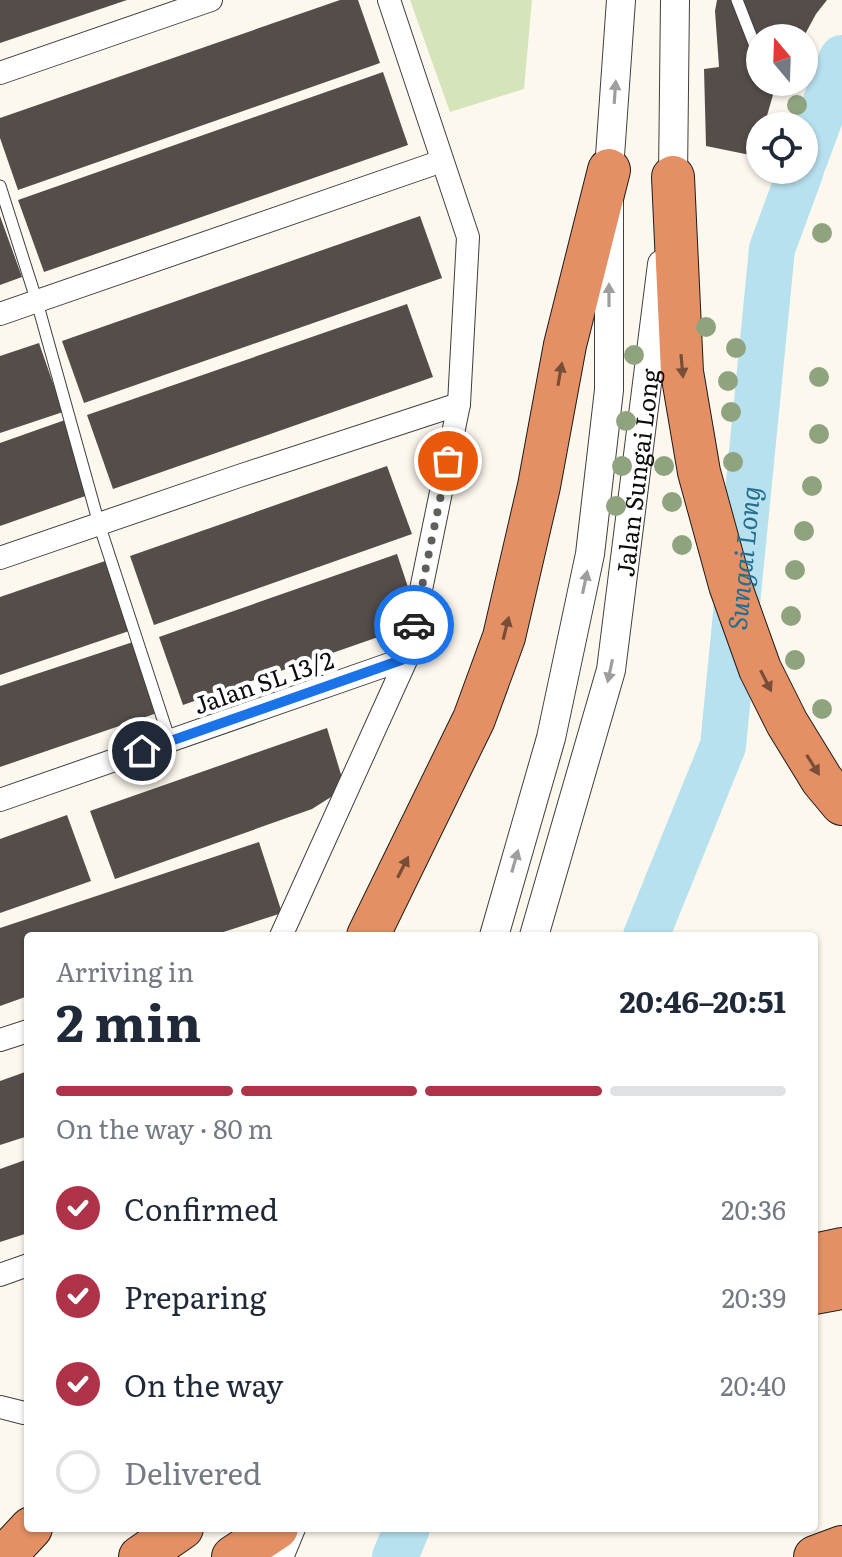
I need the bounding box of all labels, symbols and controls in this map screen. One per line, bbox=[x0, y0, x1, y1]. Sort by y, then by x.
north arrow bbox=[746, 24, 818, 96]
map controls bbox=[746, 24, 818, 184]
one-way arrow bbox=[609, 79, 622, 104]
button: locate bbox=[746, 112, 818, 184]
one-way arrow bbox=[603, 282, 615, 307]
one-way arrow bbox=[676, 354, 689, 379]
one-way arrow bbox=[554, 361, 567, 386]
street label: Jalan Sungai Long bbox=[605, 366, 666, 579]
pin bbox=[414, 427, 482, 495]
icon: bag bbox=[426, 439, 470, 483]
water label: Sungai Long bbox=[715, 484, 768, 632]
one-way arrow bbox=[579, 569, 591, 594]
courier bbox=[374, 585, 454, 665]
icon: car bbox=[392, 603, 436, 647]
one-way arrow bbox=[500, 616, 512, 641]
street label: Jalan SL 13/2 bbox=[188, 641, 338, 721]
one-way arrow bbox=[603, 658, 616, 683]
one-way arrow bbox=[759, 670, 772, 693]
pin bbox=[108, 717, 176, 785]
icon: home bbox=[120, 729, 164, 773]
one-way arrow bbox=[805, 754, 819, 776]
one-way arrow bbox=[510, 849, 522, 874]
one-way arrow bbox=[397, 855, 410, 878]
text: Arriving in bbox=[56, 951, 194, 990]
text: 20:46–20:51 bbox=[619, 978, 786, 1022]
text: 2 min bbox=[56, 981, 201, 1058]
text: On the way · 80 m bbox=[56, 1108, 273, 1147]
icon: check bbox=[56, 1186, 100, 1230]
text: Confirmed bbox=[124, 1186, 278, 1230]
text: 20:36 bbox=[721, 1189, 786, 1228]
icon: check bbox=[56, 1274, 100, 1318]
text: Preparing bbox=[124, 1274, 266, 1318]
text: 20:39 bbox=[722, 1277, 786, 1316]
icon: check bbox=[56, 1362, 100, 1406]
text: On the way bbox=[124, 1362, 283, 1406]
text: 20:40 bbox=[720, 1365, 786, 1404]
text: Delivered bbox=[124, 1450, 261, 1494]

